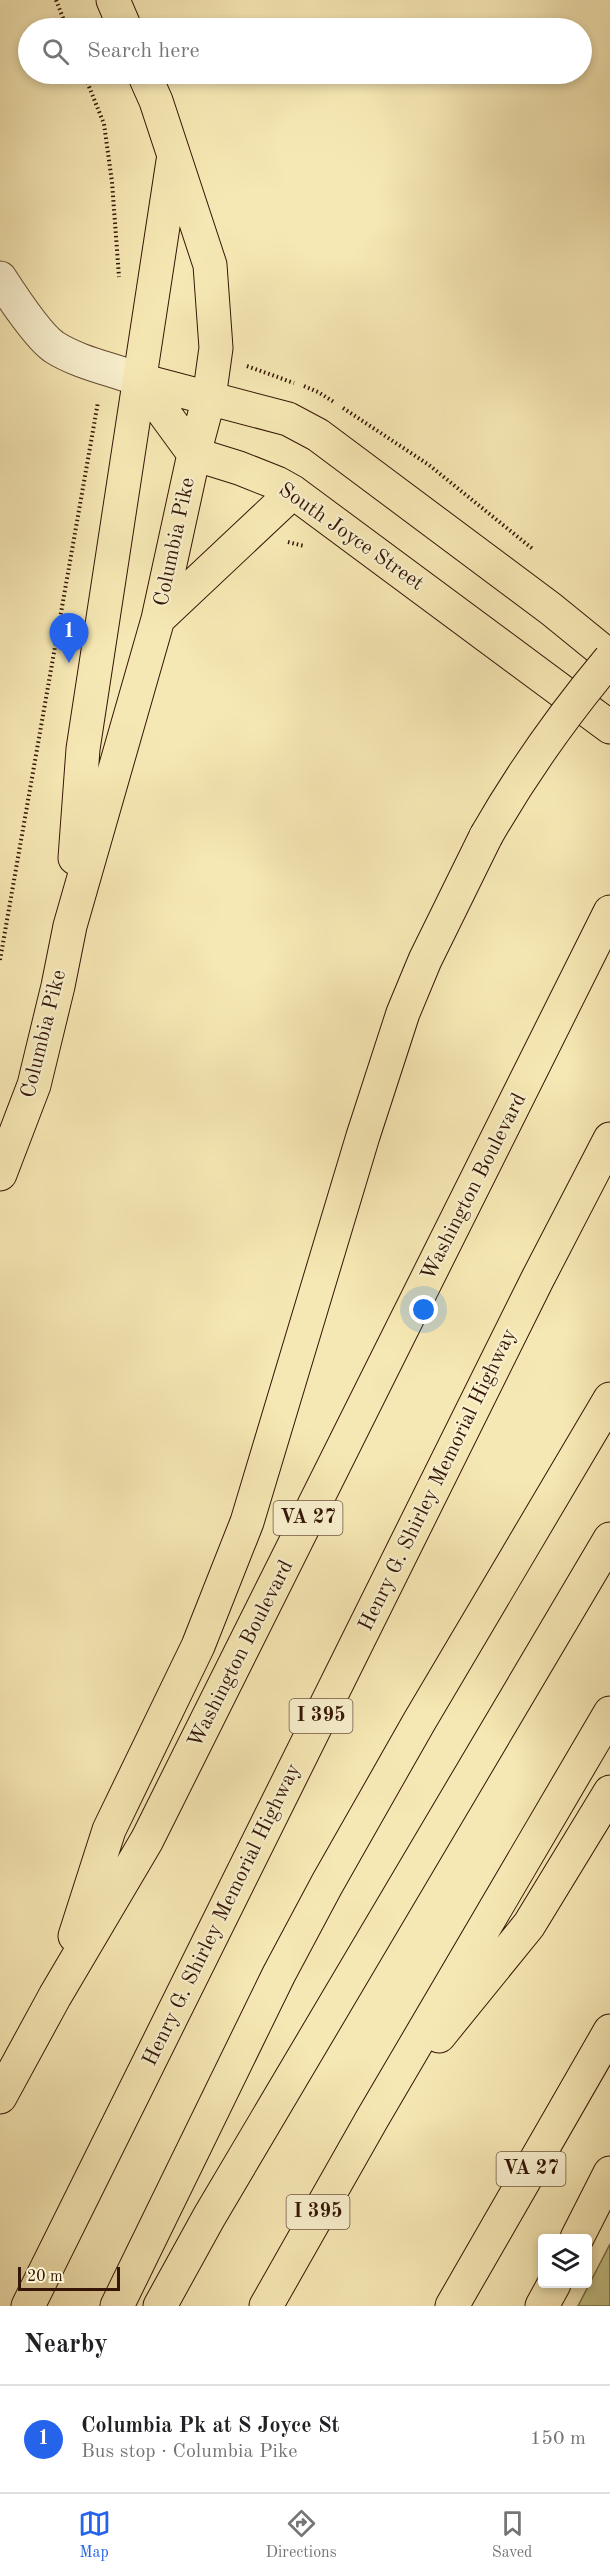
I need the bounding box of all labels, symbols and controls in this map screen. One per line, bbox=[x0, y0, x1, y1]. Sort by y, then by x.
search box bbox=[18, 18, 592, 84]
icon: search bbox=[39, 35, 72, 68]
text: Search here bbox=[87, 40, 200, 62]
street label: Columbia Pike bbox=[151, 476, 199, 608]
street label: South Joyce Street bbox=[275, 479, 427, 595]
pin: 1 bbox=[50, 614, 88, 663]
street label: Columbia Pike bbox=[18, 968, 70, 1100]
street label: Washington Boulevard bbox=[418, 1090, 530, 1284]
your location bbox=[409, 1295, 438, 1324]
street label: Henry G. Shirley Memorial Highway bbox=[355, 1326, 521, 1634]
road number: VA 27 bbox=[274, 1501, 342, 1535]
street label: Washington Boulevard bbox=[185, 1557, 297, 1751]
road number: I 395 bbox=[290, 1699, 352, 1733]
street label: Henry G. Shirley Memorial Highway bbox=[139, 1761, 305, 2069]
road number: VA 27 bbox=[496, 2152, 566, 2186]
road number: I 395 bbox=[286, 2195, 350, 2229]
map controls bbox=[538, 2234, 592, 2288]
button: layers bbox=[538, 2234, 592, 2288]
scale bar bbox=[18, 2264, 120, 2292]
text: 20 m bbox=[27, 2269, 63, 2285]
text: Nearby bbox=[24, 2332, 108, 2358]
text: Columbia Pk at S Joyce St bbox=[81, 2415, 340, 2437]
text: 1 bbox=[38, 2429, 49, 2449]
text: 150 m bbox=[530, 2429, 586, 2449]
text: Bus stop · Columbia Pike bbox=[81, 2442, 298, 2462]
tab: Map bbox=[78, 2507, 111, 2563]
tab: Directions bbox=[266, 2507, 337, 2563]
tab: Saved bbox=[492, 2507, 532, 2563]

